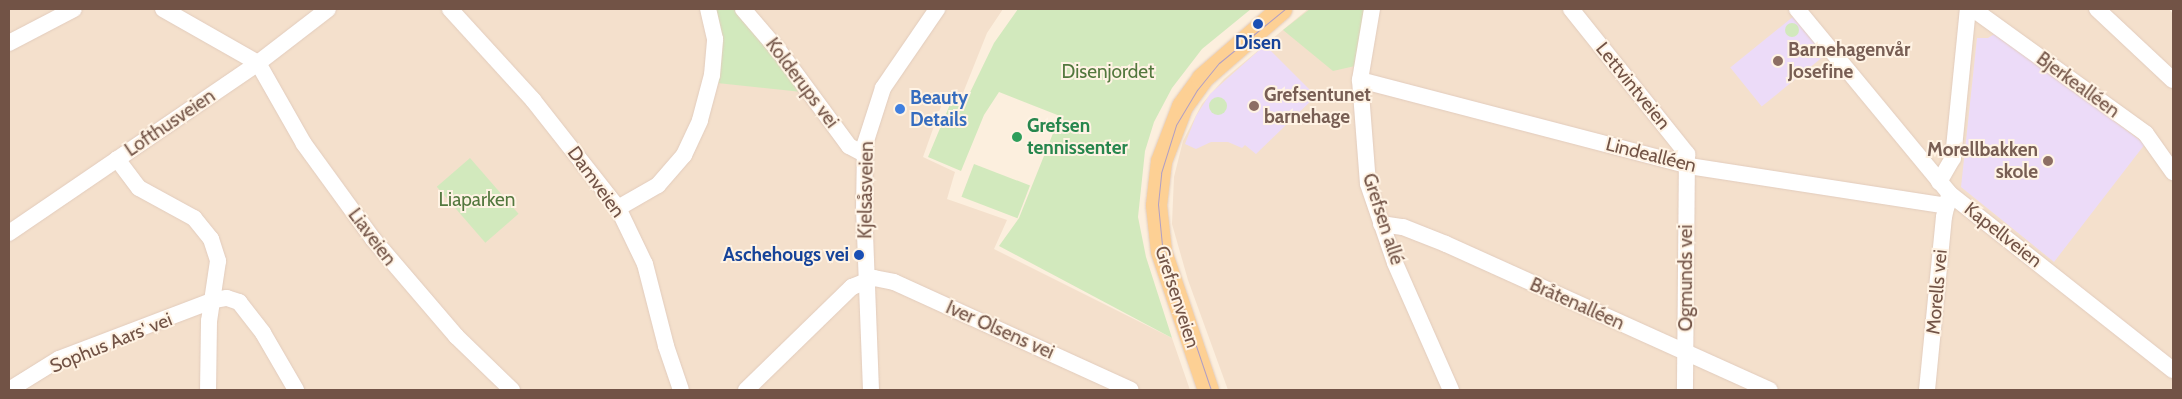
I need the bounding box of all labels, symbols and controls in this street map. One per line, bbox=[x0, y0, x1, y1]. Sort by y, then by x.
marker: Disen bbox=[1252, 18, 1264, 30]
place label: Disen bbox=[1235, 32, 1281, 54]
street label: Kolderups vei bbox=[761, 33, 843, 133]
street label: Lettvintveien bbox=[1591, 38, 1675, 134]
place label: Barnehagenvår Josefine bbox=[1788, 39, 1910, 83]
street label: Bjerkealléen bbox=[2032, 47, 2124, 123]
marker: Barnehagenvår Josefine bbox=[1772, 55, 1784, 67]
park label: Disenjordet bbox=[1062, 61, 1154, 83]
place label: Grefsentunet barnehage bbox=[1264, 84, 1371, 128]
street label: Lofthusveien bbox=[121, 85, 219, 161]
place label: Beauty Details bbox=[910, 87, 968, 131]
marker: Grefsentunet barnehage bbox=[1248, 100, 1260, 112]
marker: Beauty Details bbox=[894, 103, 906, 115]
place label: Grefsen tennissenter bbox=[1027, 115, 1128, 159]
marker: Grefsen tennissenter bbox=[1011, 131, 1023, 143]
street label: Lindealléen bbox=[1603, 133, 1699, 177]
place label: Morellbakken skole bbox=[1927, 139, 2038, 183]
street label: Kjelsåsveien bbox=[854, 141, 878, 239]
street label: Damveien bbox=[563, 142, 629, 222]
marker: Morellbakken skole bbox=[2042, 155, 2054, 167]
street label: Grefsen allé bbox=[1358, 170, 1408, 268]
park label: Liaparken bbox=[439, 189, 515, 211]
street label: Kapellveien bbox=[1960, 198, 2046, 272]
street label: Liaveien bbox=[343, 204, 401, 270]
street label: Ogmunds vei bbox=[1675, 225, 1697, 331]
street label: Grefsenveien bbox=[1150, 243, 1204, 351]
place label: Aschehougs vei bbox=[723, 244, 849, 266]
marker: Aschehougs vei bbox=[853, 249, 865, 261]
street label: Morells vei bbox=[1922, 249, 1952, 335]
street label: Bråtenalléen bbox=[1526, 273, 1628, 335]
street label: Iver Olsens vei bbox=[942, 296, 1058, 364]
street label: Sophus Aars' vei bbox=[47, 308, 175, 378]

